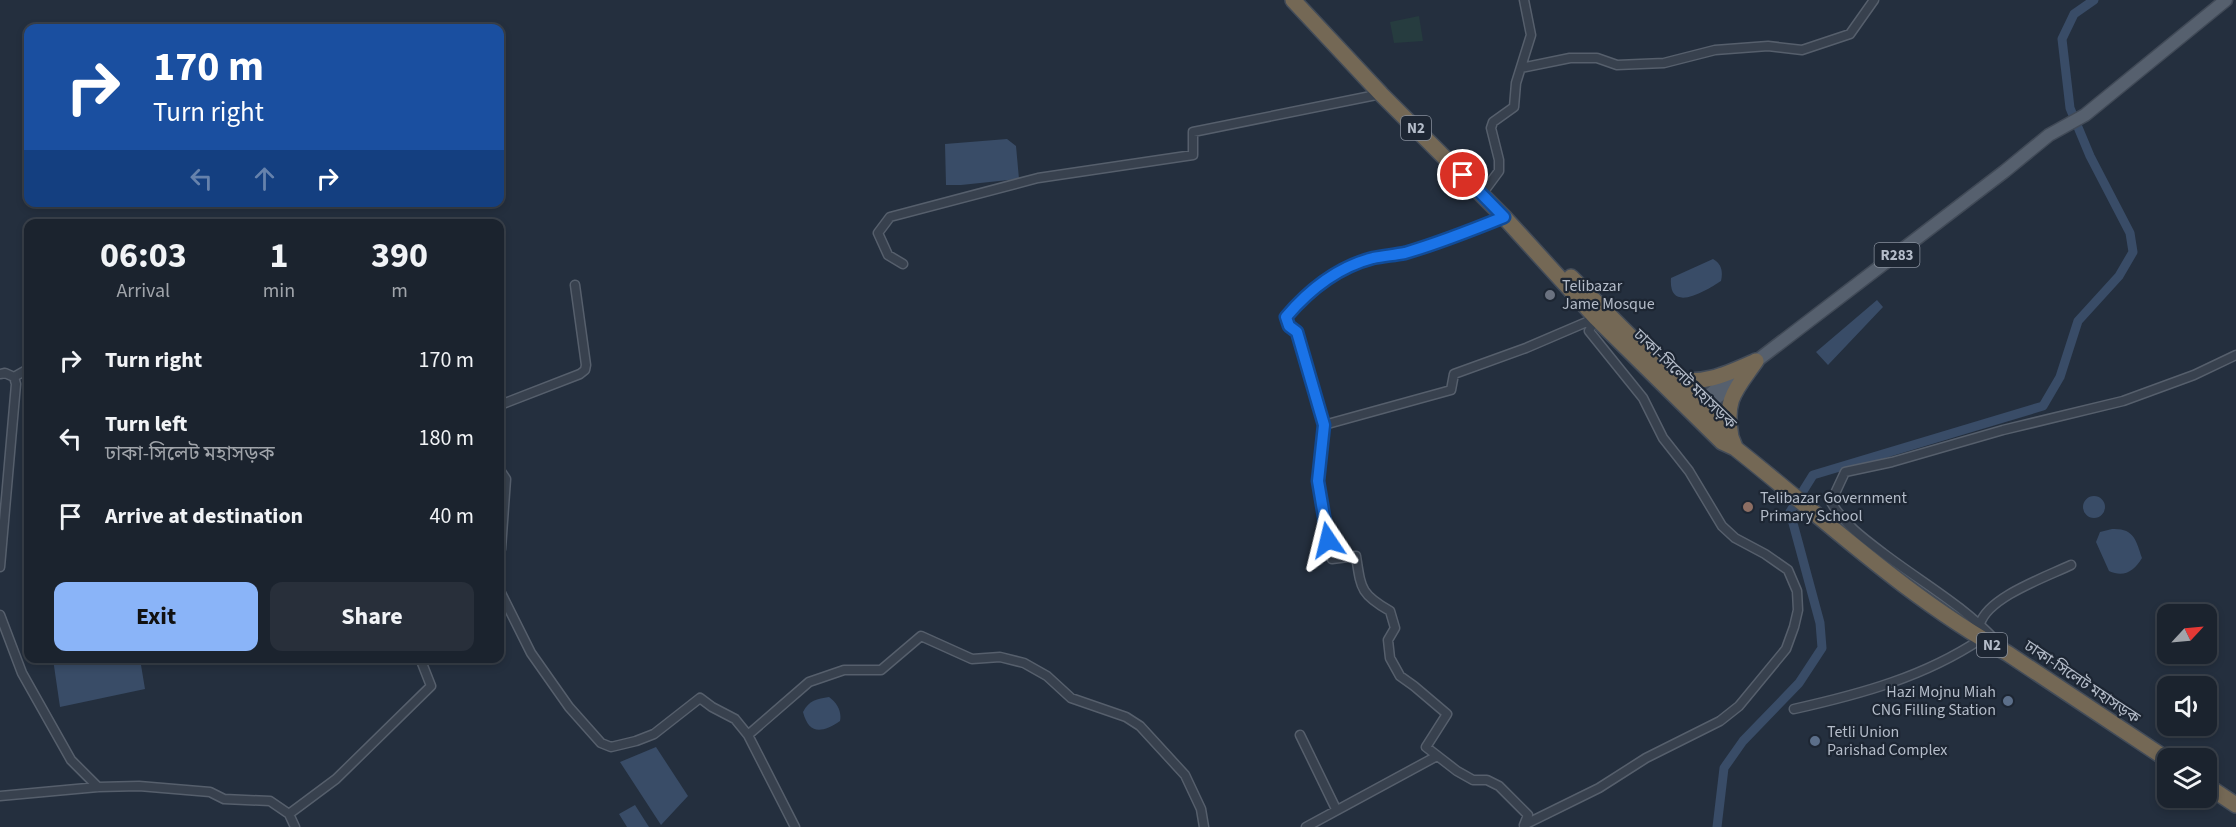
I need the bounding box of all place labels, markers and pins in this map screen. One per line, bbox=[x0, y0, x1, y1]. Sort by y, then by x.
pin bbox=[1437, 149, 1488, 200]
place label: Telibazar Jame Mosque bbox=[1562, 275, 1655, 315]
marker: Telibazar Jame Mosque bbox=[1543, 288, 1557, 302]
place label: Telibazar Government Primary School bbox=[1760, 487, 1908, 527]
marker: Telibazar Government Primary School bbox=[1741, 500, 1755, 514]
place label: Hazi Mojnu Miah CNG Filling Station bbox=[1872, 681, 1996, 721]
marker: Hazi Mojnu Miah CNG Filling Station bbox=[2001, 694, 2015, 708]
place label: Tetli Union Parishad Complex bbox=[1827, 721, 1947, 761]
marker: Tetli Union Parishad Complex bbox=[1808, 734, 1822, 748]

